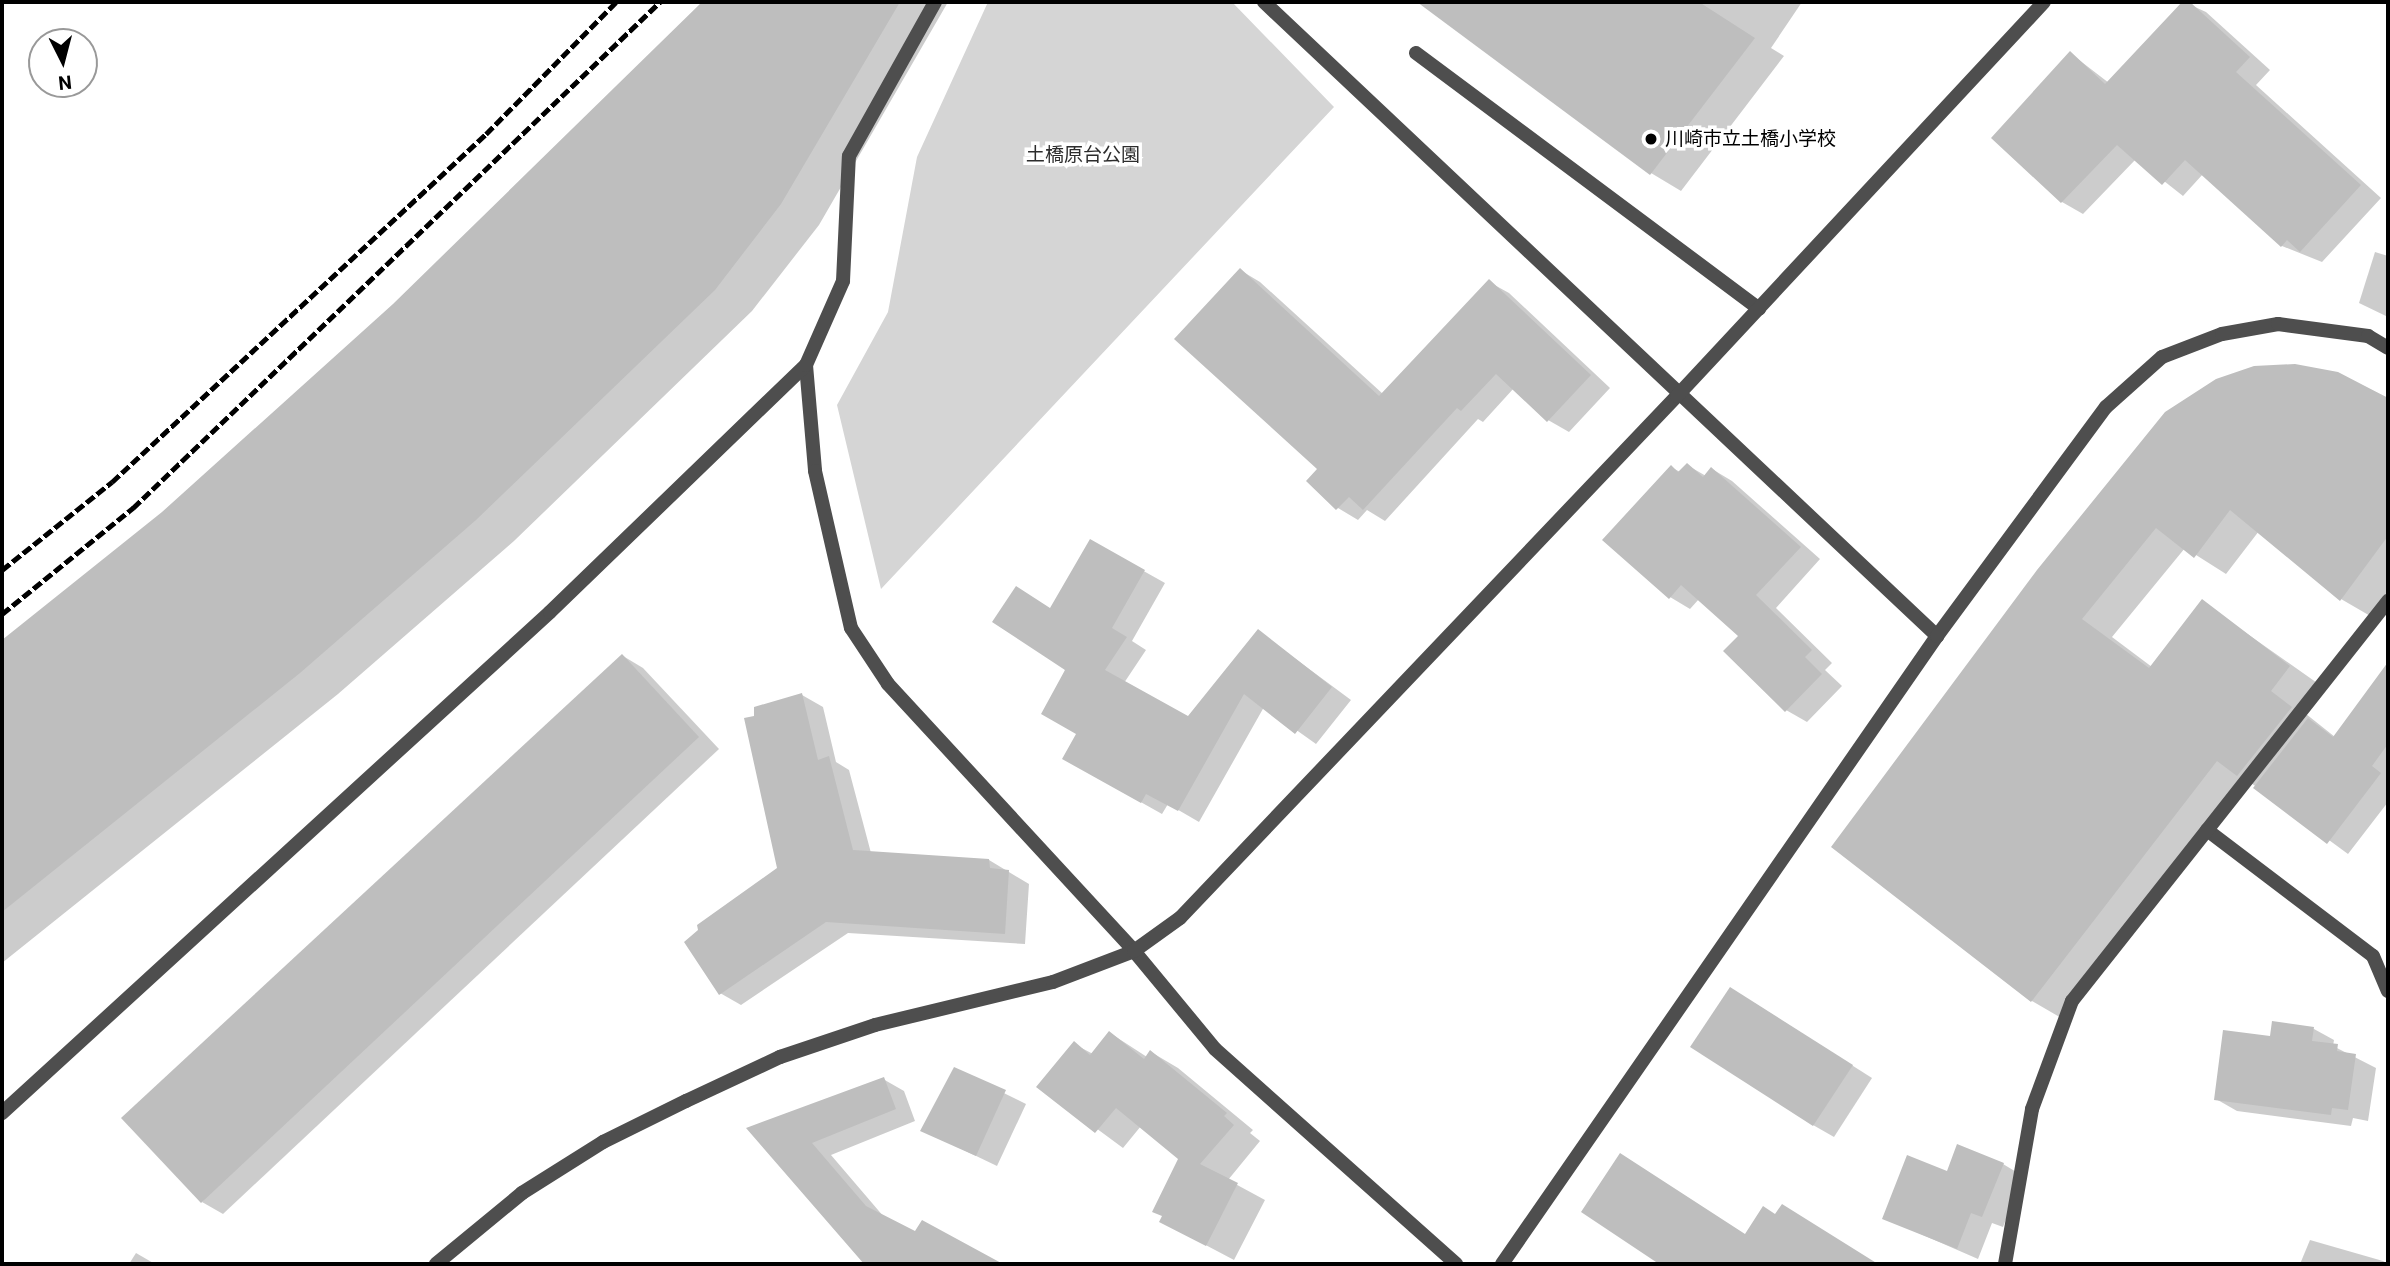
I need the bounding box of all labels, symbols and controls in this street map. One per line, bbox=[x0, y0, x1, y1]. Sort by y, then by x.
north arrow bbox=[28, 28, 98, 98]
text: N bbox=[57, 70, 73, 95]
place label: 川崎市立土橋小学校 bbox=[1665, 128, 1836, 150]
marker: 川崎市立土橋小学校 bbox=[1643, 131, 1659, 147]
park label: 土橋原台公園 bbox=[1026, 144, 1140, 166]

